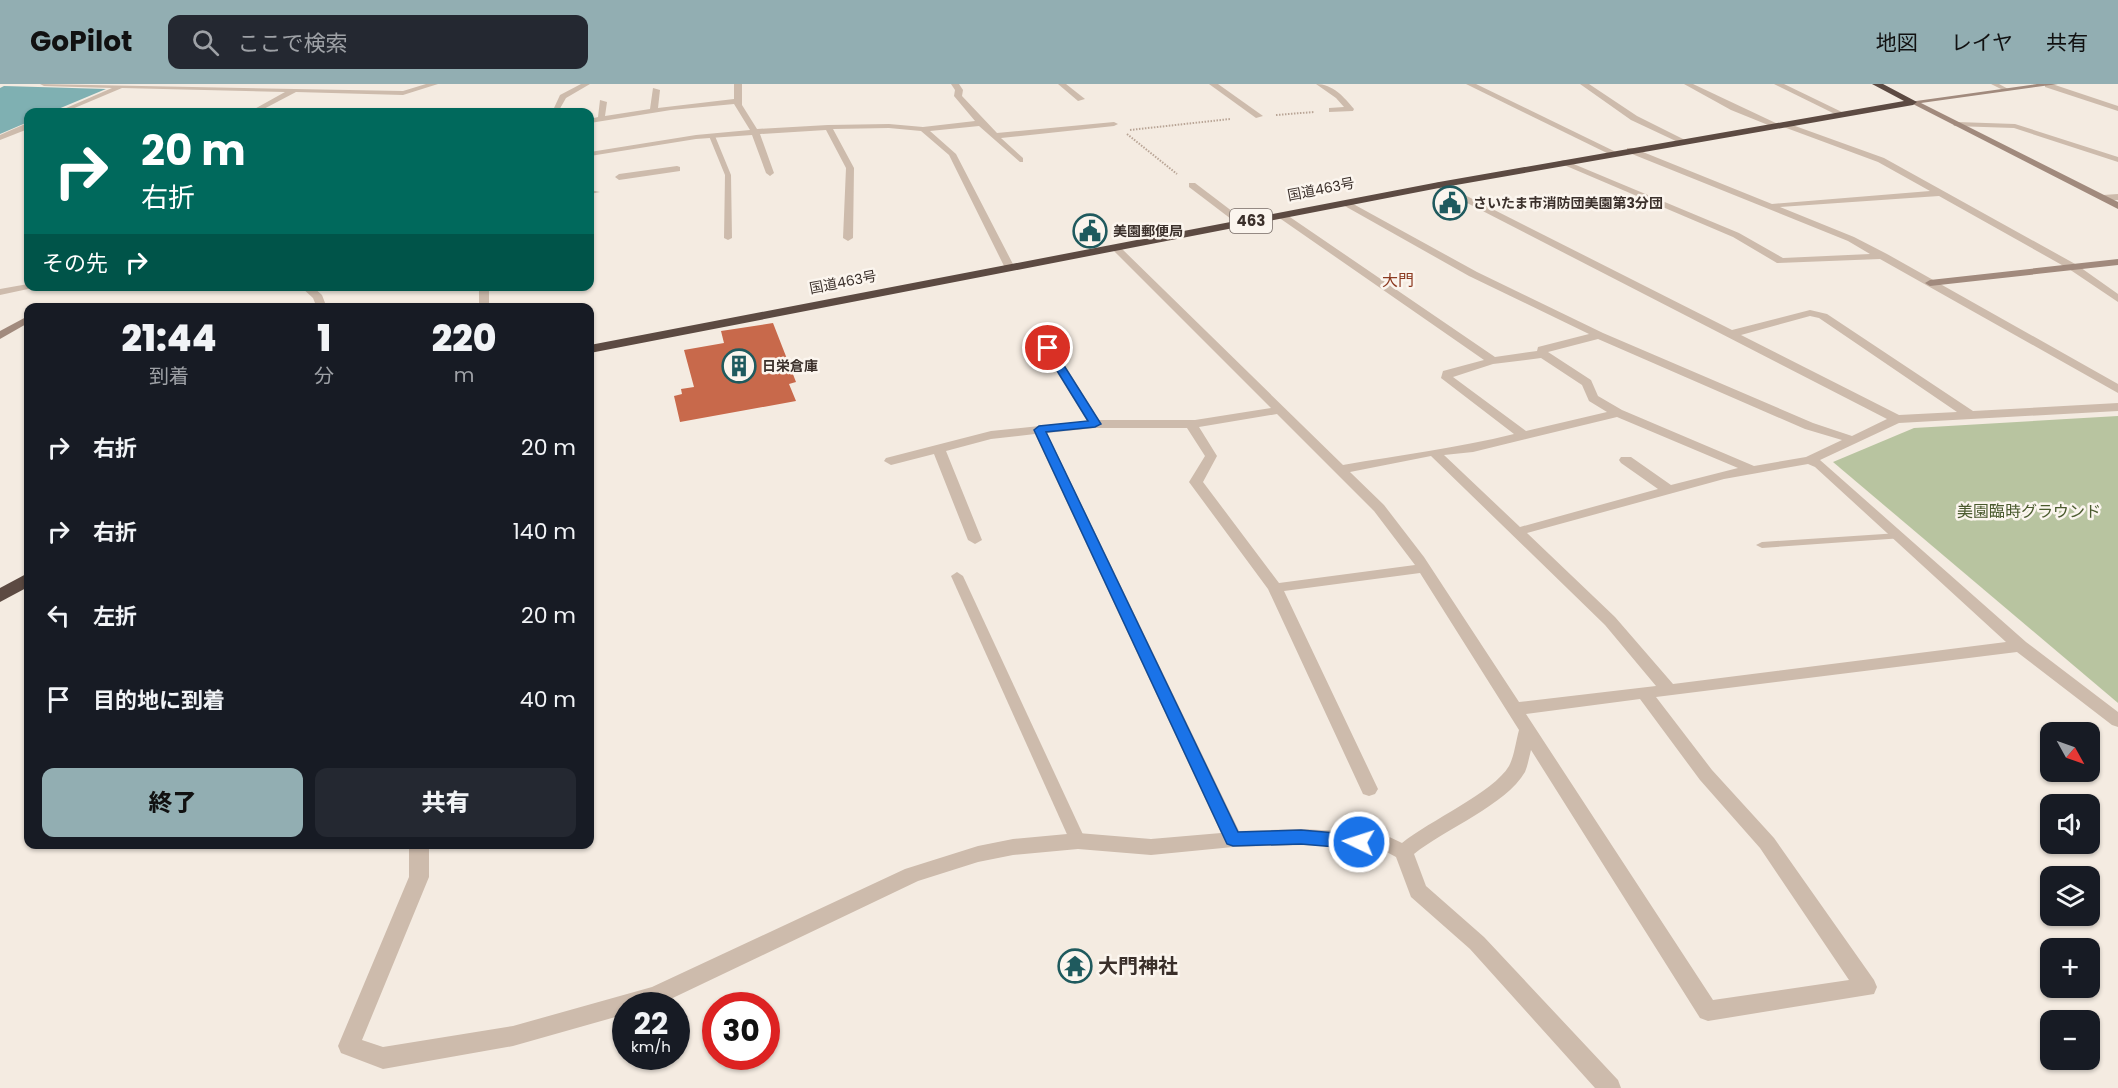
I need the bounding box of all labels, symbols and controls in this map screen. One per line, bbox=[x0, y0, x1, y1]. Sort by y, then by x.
search box bbox=[168, 15, 588, 69]
text: GoPilot bbox=[30, 22, 132, 61]
icon: search bbox=[189, 26, 222, 59]
text: ここで検索 bbox=[237, 28, 347, 59]
text: 地図 bbox=[1876, 28, 1918, 57]
text: レイヤ bbox=[1951, 28, 2013, 57]
text: 共有 bbox=[2046, 28, 2088, 57]
text: 20 m bbox=[141, 121, 246, 180]
icon: right bbox=[42, 132, 120, 210]
street label: 国道463号 bbox=[1286, 173, 1356, 205]
text: 右折 bbox=[141, 179, 195, 216]
public building icon: さいたま市消防団美園第3分団 bbox=[1432, 185, 1468, 221]
place label: さいたま市消防団美園第3分団 bbox=[1473, 193, 1663, 213]
road number: 463 bbox=[1230, 209, 1272, 233]
public building icon: 美園郵便局 bbox=[1072, 213, 1108, 249]
place label: 美園郵便局 bbox=[1113, 221, 1183, 241]
icon: right bbox=[120, 246, 153, 279]
text: その先 bbox=[42, 248, 108, 279]
street label: 国道463号 bbox=[808, 266, 878, 298]
district label: 大門 bbox=[1382, 269, 1414, 292]
text: 21:44 bbox=[122, 313, 217, 364]
text: 1 bbox=[317, 313, 331, 364]
text: 220 bbox=[432, 313, 496, 364]
pin bbox=[1022, 322, 1073, 373]
icon: arrive bbox=[1031, 331, 1064, 364]
building icon: 日栄倉庫 bbox=[721, 348, 757, 384]
place label: 日栄倉庫 bbox=[762, 356, 818, 376]
text: m bbox=[454, 361, 474, 389]
text: 到着 bbox=[149, 362, 189, 390]
text: 分 bbox=[314, 362, 334, 390]
icon: right bbox=[42, 431, 75, 464]
text: 20 m bbox=[521, 432, 576, 463]
text: 右折 bbox=[93, 433, 137, 464]
park label: 美園臨時グラウンド bbox=[1957, 500, 2101, 523]
icon: right bbox=[42, 515, 75, 548]
text: 140 m bbox=[513, 516, 576, 547]
text: 右折 bbox=[93, 517, 137, 548]
icon: left bbox=[42, 599, 75, 632]
text: 20 m bbox=[521, 600, 576, 631]
text: 左折 bbox=[93, 601, 137, 632]
icon: arrive bbox=[42, 683, 75, 716]
text: 40 m bbox=[520, 684, 576, 715]
text: 目的地に到着 bbox=[93, 685, 225, 716]
north arrow bbox=[2040, 722, 2100, 782]
map controls bbox=[2040, 722, 2100, 1070]
button: 終了 bbox=[42, 768, 303, 837]
button: 共有 bbox=[315, 768, 576, 837]
button: sound bbox=[2040, 794, 2100, 854]
position arrow bbox=[1327, 810, 1391, 874]
button: layers bbox=[2040, 866, 2100, 926]
button: + bbox=[2040, 938, 2100, 998]
temple icon: 大門神社 bbox=[1057, 948, 1093, 984]
place label: 大門神社 bbox=[1098, 952, 1178, 980]
speed limit sign: 30 bbox=[702, 992, 780, 1070]
text: 22 bbox=[634, 1002, 668, 1045]
button: − bbox=[2040, 1010, 2100, 1070]
text: km/h bbox=[631, 1036, 671, 1057]

